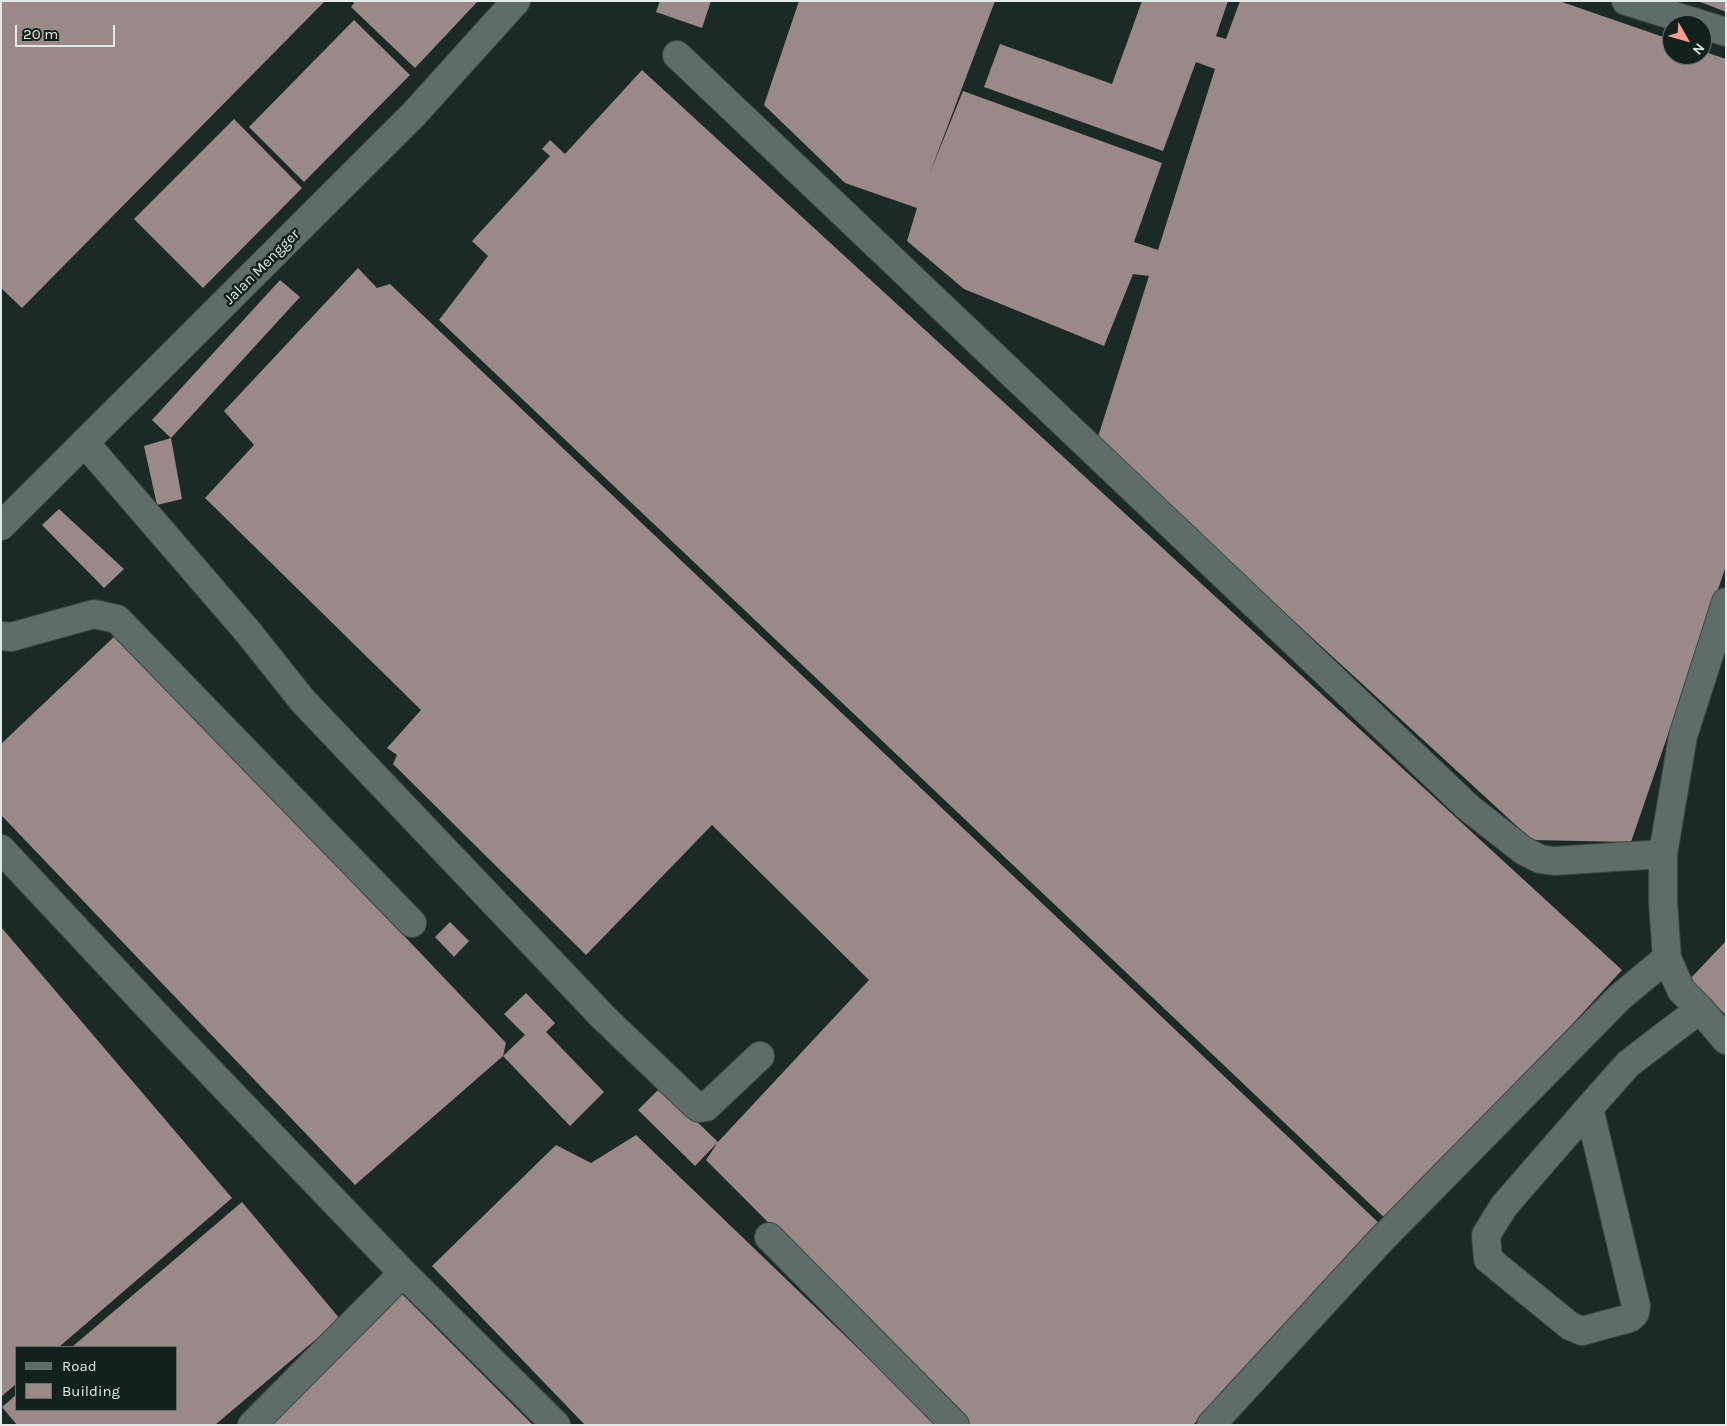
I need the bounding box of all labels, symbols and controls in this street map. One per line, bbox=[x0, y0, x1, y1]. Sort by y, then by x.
scale bar bbox=[18, 15, 118, 47]
north arrow bbox=[1662, 15, 1712, 65]
text: 20 m bbox=[23, 25, 58, 43]
text: N bbox=[1689, 40, 1708, 58]
street label: Jalan Mengger bbox=[221, 226, 303, 308]
legend bbox=[15, 1346, 178, 1411]
text: Road bbox=[62, 1357, 97, 1375]
text: Building bbox=[62, 1382, 120, 1400]

